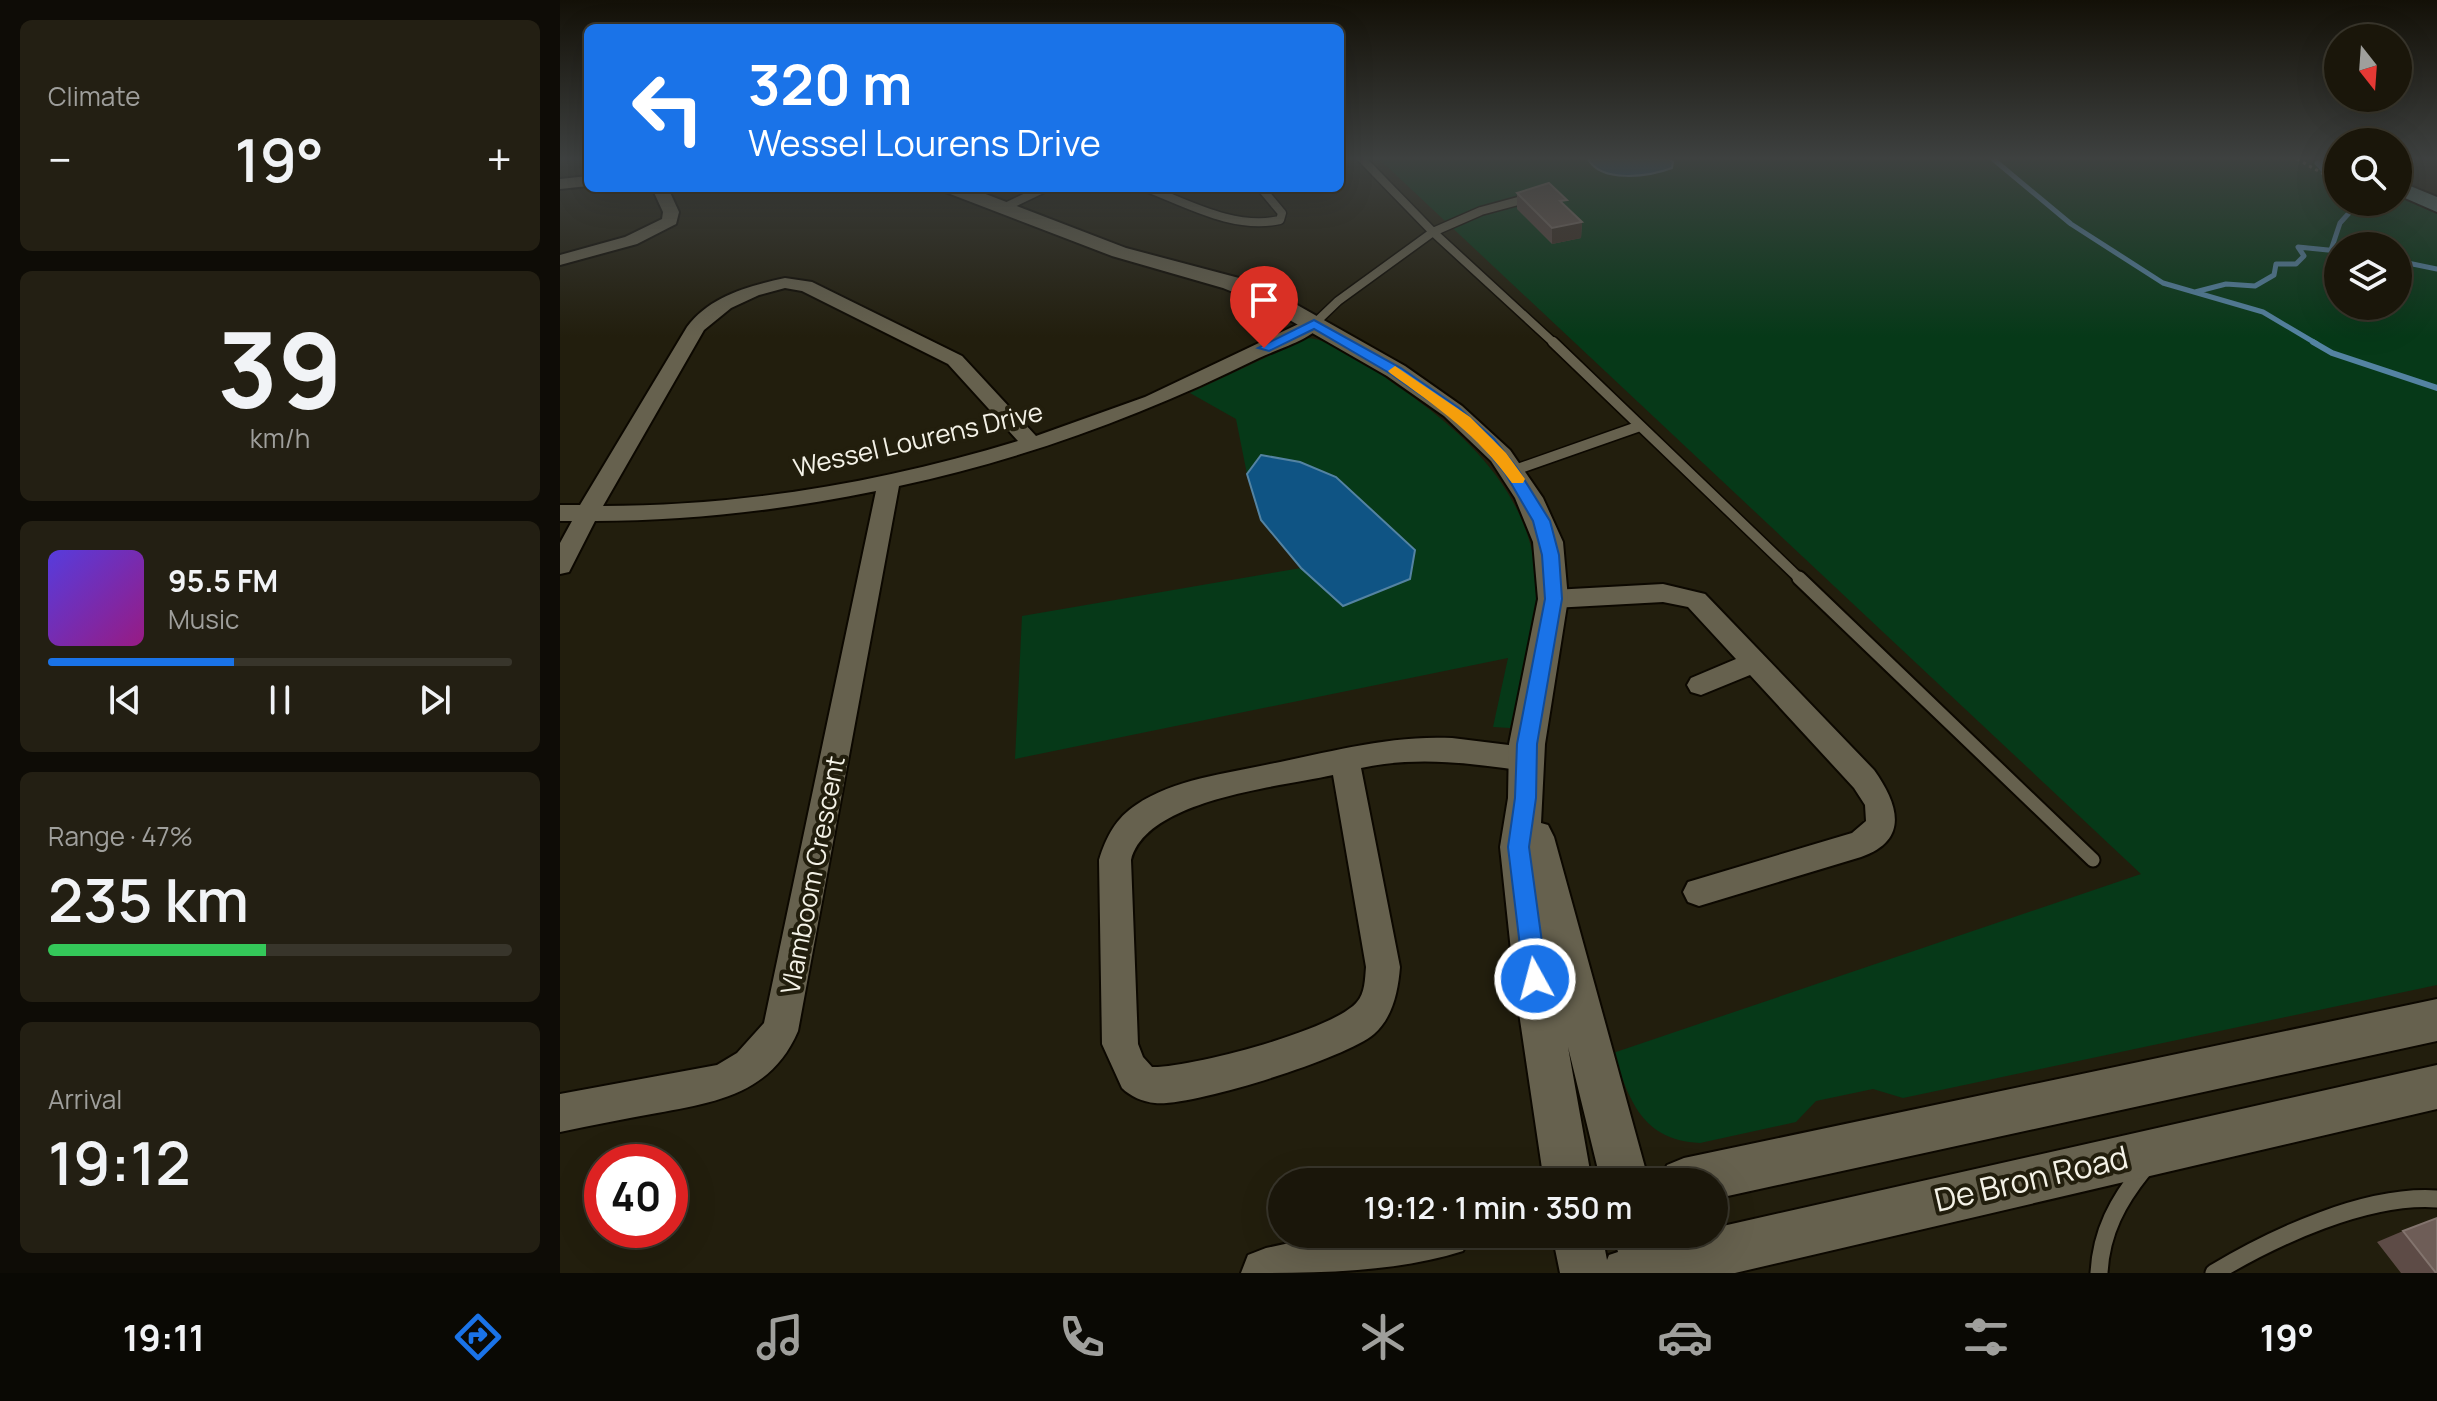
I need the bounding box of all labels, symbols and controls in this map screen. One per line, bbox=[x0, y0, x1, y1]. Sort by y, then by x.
north arrow bbox=[2324, 24, 2412, 112]
map controls bbox=[2324, 24, 2412, 320]
text: 320 m bbox=[748, 45, 912, 122]
icon: left bbox=[616, 56, 720, 160]
text: Climate bbox=[48, 78, 140, 114]
text: 19° bbox=[234, 118, 324, 200]
text: Wessel Lourens Drive bbox=[748, 118, 1101, 167]
button: search bbox=[2324, 128, 2412, 216]
text: − bbox=[48, 129, 72, 189]
text: + bbox=[487, 129, 512, 189]
button: layers bbox=[2324, 232, 2412, 320]
pin bbox=[1230, 266, 1298, 348]
icon: arrive bbox=[1242, 278, 1286, 322]
text: 39 bbox=[217, 297, 343, 439]
street label: Wessel Lourens Drive bbox=[790, 393, 1046, 485]
text: km/h bbox=[250, 420, 310, 456]
text: 95.5 FM bbox=[168, 560, 278, 601]
text: Music bbox=[168, 601, 239, 637]
icon: previous bbox=[103, 678, 147, 722]
icon: pause bbox=[258, 678, 302, 722]
icon: next bbox=[413, 678, 457, 722]
street label: Vlamboom Crescent bbox=[771, 753, 853, 997]
text: Range · 47% bbox=[48, 818, 193, 854]
text: 235 km bbox=[48, 858, 249, 940]
position arrow bbox=[1493, 937, 1577, 1021]
text: Arrival bbox=[48, 1081, 122, 1117]
text: 19:12 bbox=[48, 1121, 191, 1203]
street label: De Bron Road bbox=[1930, 1134, 2132, 1222]
speed limit sign: 40 bbox=[584, 1144, 688, 1248]
text: 19:12 · 1 min · 350 m bbox=[1364, 1187, 1632, 1228]
icon: directions bbox=[450, 1309, 506, 1365]
icon: music bbox=[752, 1309, 808, 1365]
icon: phone bbox=[1054, 1309, 1110, 1365]
icon: climate bbox=[1355, 1309, 1411, 1365]
icon: car bbox=[1657, 1309, 1713, 1365]
icon: filters bbox=[1958, 1309, 2014, 1365]
text: 19:11 bbox=[123, 1313, 205, 1362]
text: 19° bbox=[2260, 1313, 2314, 1362]

